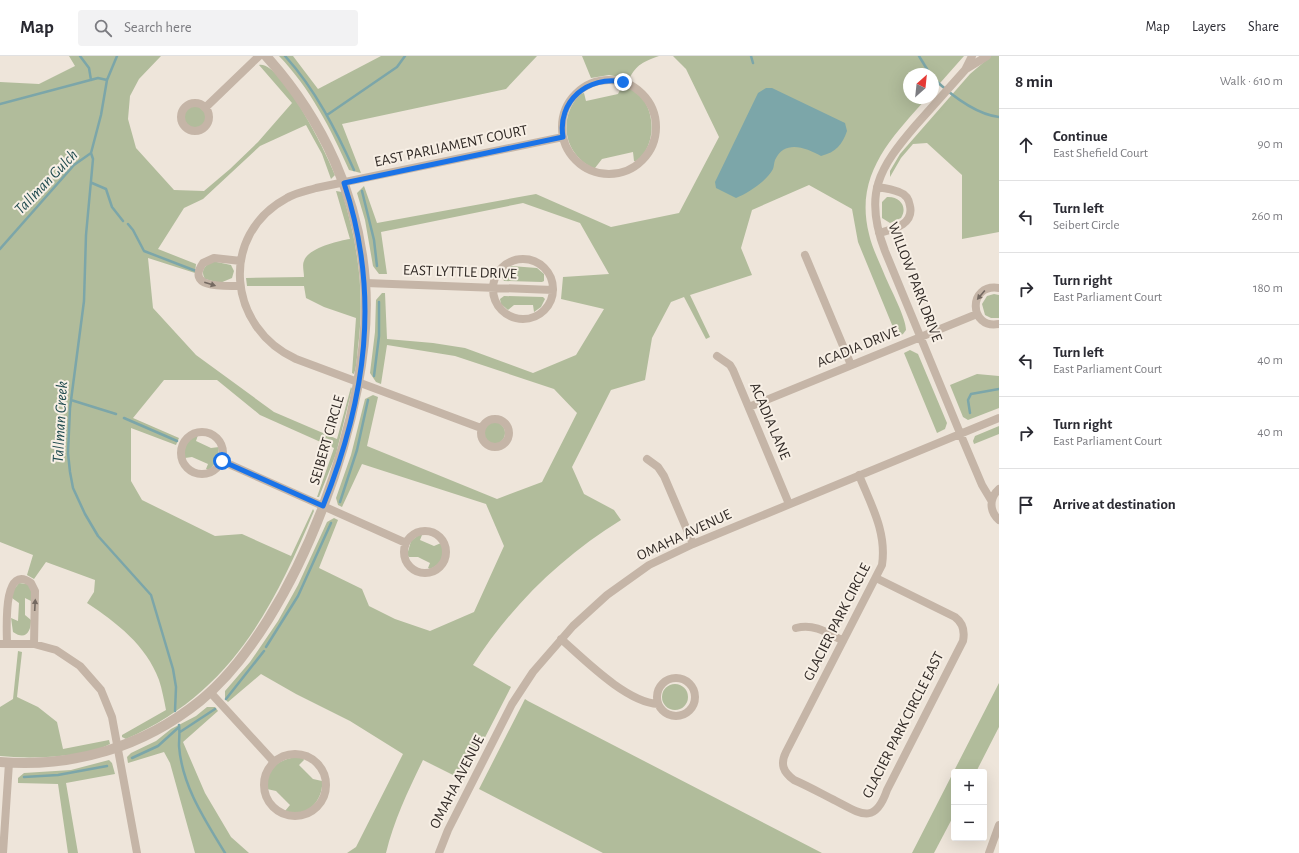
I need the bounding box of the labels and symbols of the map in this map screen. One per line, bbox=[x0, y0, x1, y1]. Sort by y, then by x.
north arrow bbox=[903, 68, 939, 104]
route end bbox=[614, 73, 632, 91]
street label: EAST PARLIAMENT COURT bbox=[373, 122, 530, 170]
water label: Tallman Gulch bbox=[11, 147, 81, 217]
street label: WILLOW PARK DRIVE bbox=[885, 220, 945, 344]
street label: EAST LYTTLE DRIVE bbox=[403, 263, 517, 281]
one-way arrow bbox=[205, 281, 217, 287]
one-way arrow bbox=[976, 290, 985, 300]
street label: ACADIA DRIVE bbox=[815, 324, 901, 370]
street label: ACADIA LANE bbox=[747, 380, 793, 462]
water label: Tallman Creek bbox=[50, 381, 70, 463]
street label: SEIBERT CIRCLE bbox=[307, 393, 347, 487]
route start bbox=[213, 452, 231, 470]
street label: OMAHA AVENUE bbox=[634, 507, 734, 563]
street label: GLACIER PARK CIRCLE bbox=[801, 561, 873, 683]
one-way arrow bbox=[32, 599, 39, 611]
street label: GLACIER PARK CIRCLE EAST bbox=[860, 649, 947, 801]
street label: OMAHA AVENUE bbox=[427, 733, 487, 831]

